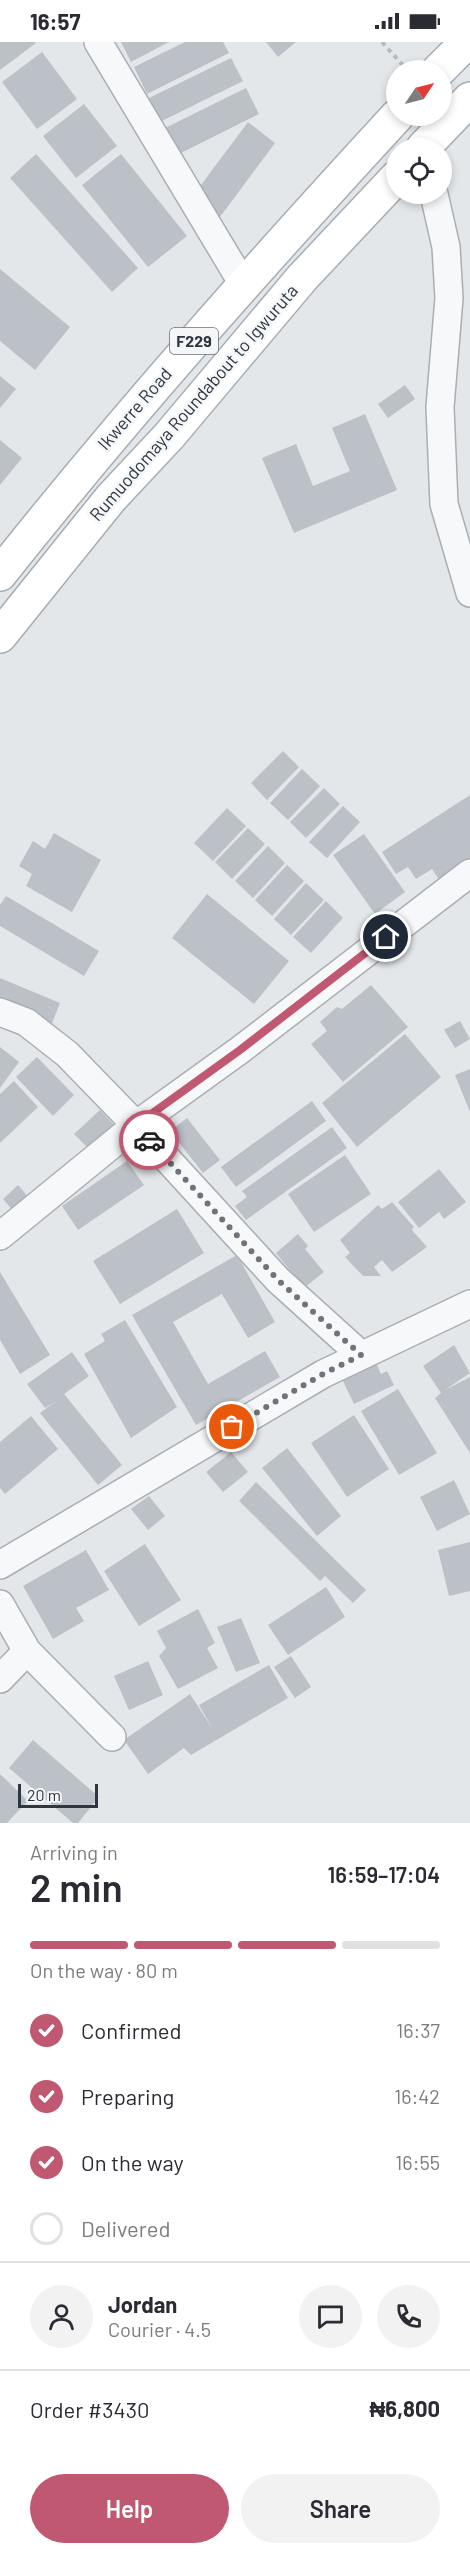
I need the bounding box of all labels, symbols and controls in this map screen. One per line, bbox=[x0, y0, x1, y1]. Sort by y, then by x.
text: 16:57 bbox=[30, 8, 80, 34]
north arrow bbox=[386, 60, 452, 126]
map controls bbox=[386, 60, 452, 204]
button: locate bbox=[386, 138, 452, 204]
street label: Rumuodomaya Roundabout to Igwuruta bbox=[84, 279, 302, 525]
road number: F229 bbox=[170, 328, 218, 354]
street label: Ikwerre Road bbox=[92, 363, 176, 454]
pin bbox=[360, 911, 411, 962]
icon: home bbox=[369, 920, 402, 953]
courier bbox=[119, 1110, 179, 1170]
icon: car bbox=[133, 1124, 166, 1157]
pin bbox=[206, 1401, 257, 1452]
icon: bag bbox=[215, 1410, 248, 1443]
scale bar bbox=[18, 1781, 98, 1808]
text: 20 m bbox=[27, 1785, 61, 1804]
text: Arriving in bbox=[30, 1840, 118, 1864]
text: 16:59–17:04 bbox=[328, 1861, 440, 1887]
text: 2 min bbox=[30, 1863, 123, 1910]
text: On the way · 80 m bbox=[30, 1958, 178, 1982]
icon: check bbox=[30, 2014, 63, 2047]
text: Confirmed bbox=[81, 2017, 181, 2043]
text: 16:37 bbox=[396, 2018, 440, 2042]
icon: check bbox=[30, 2080, 63, 2113]
text: Preparing bbox=[81, 2083, 174, 2109]
text: 16:42 bbox=[394, 2084, 440, 2108]
icon: check bbox=[30, 2146, 63, 2179]
text: On the way bbox=[81, 2149, 184, 2175]
text: 16:55 bbox=[395, 2150, 440, 2174]
text: Delivered bbox=[81, 2215, 170, 2241]
button: person bbox=[30, 2285, 93, 2348]
button: chat bbox=[299, 2285, 362, 2348]
button: phone bbox=[377, 2285, 440, 2348]
text: Jordan bbox=[108, 2291, 177, 2317]
text: Courier · 4.5 bbox=[108, 2317, 211, 2341]
text: ₦6,800 bbox=[369, 2395, 440, 2421]
text: Order #3430 bbox=[30, 2396, 149, 2422]
button: Help bbox=[30, 2474, 229, 2543]
button: Share bbox=[241, 2474, 440, 2543]

